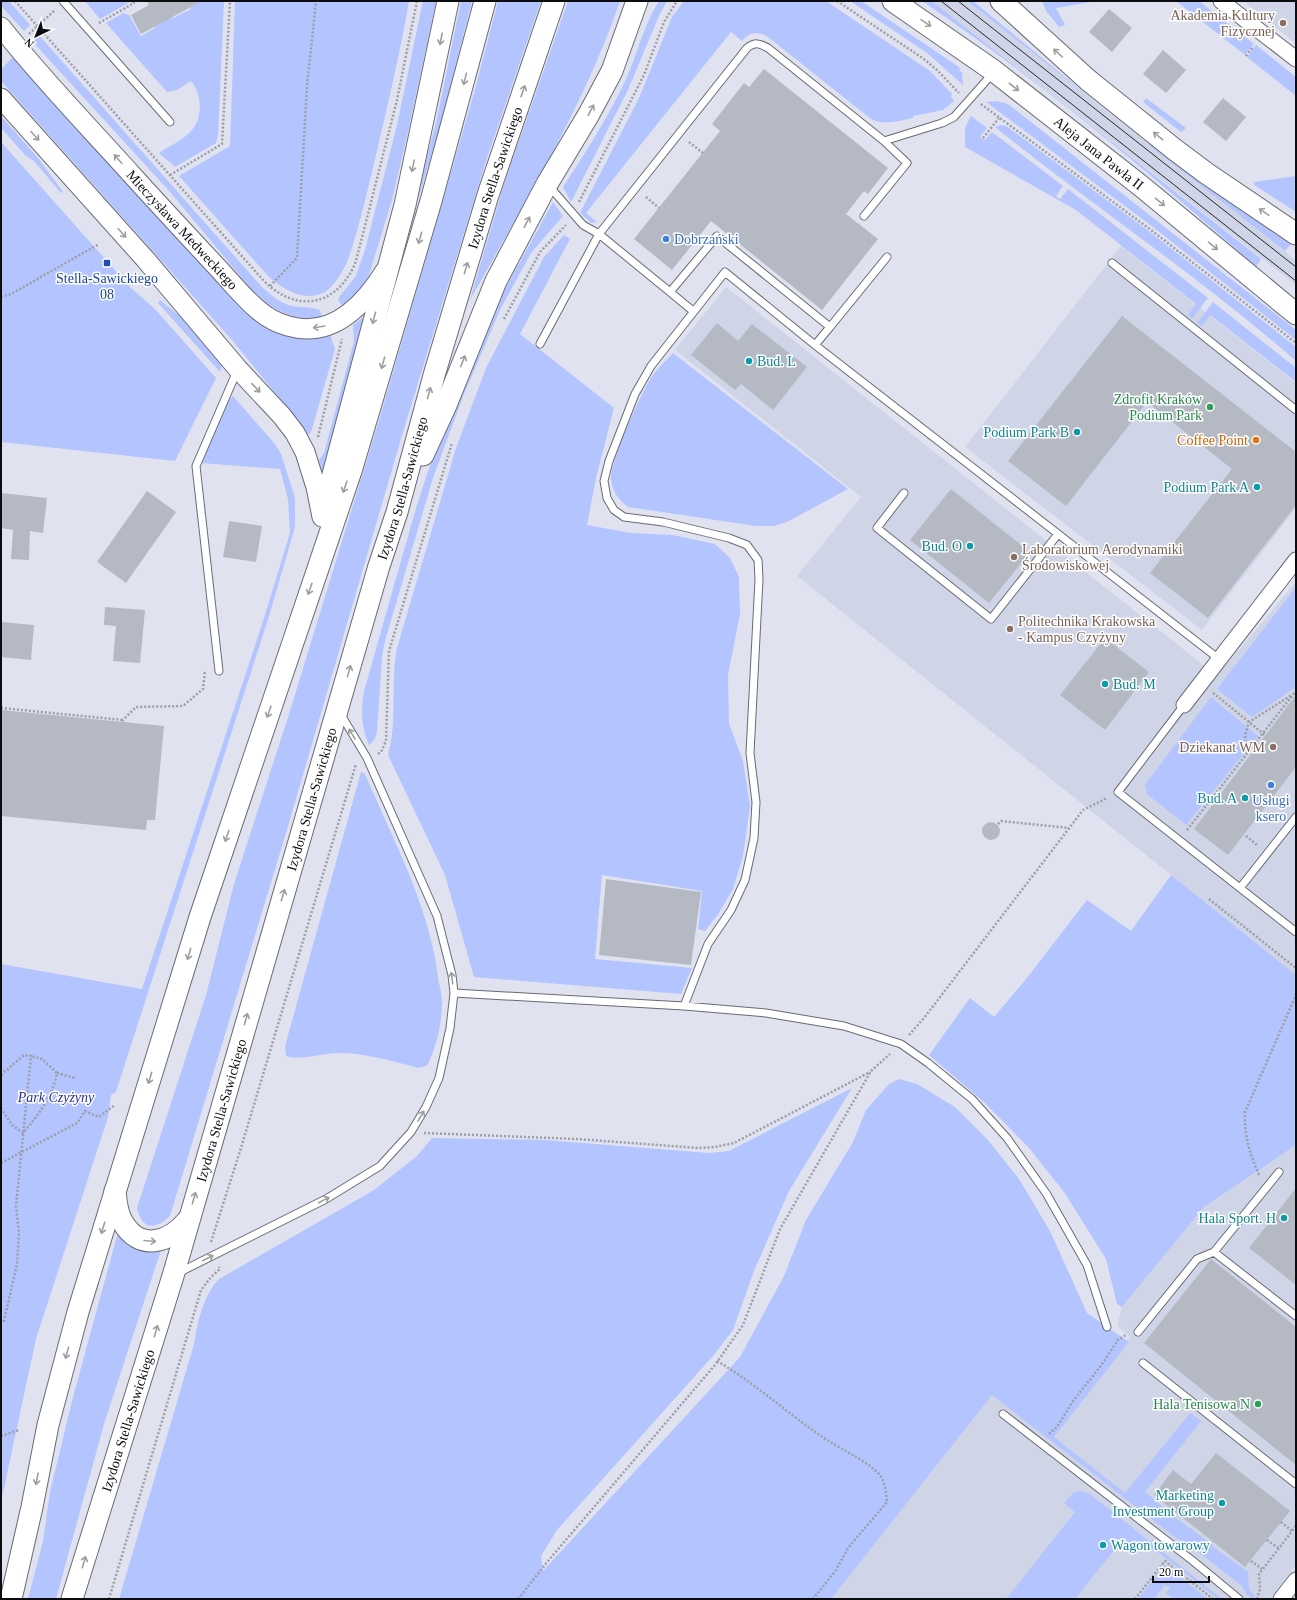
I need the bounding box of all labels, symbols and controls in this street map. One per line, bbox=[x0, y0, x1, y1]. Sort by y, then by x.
place label: Akademia Kultury Fizycznej bbox=[1170, 8, 1275, 39]
north arrow bbox=[16, 16, 56, 56]
marker: Akademia Kultury Fizycznej bbox=[1278, 18, 1288, 28]
one-way arrow bbox=[920, 19, 931, 27]
one-way arrow bbox=[436, 32, 444, 45]
text: N bbox=[22, 36, 36, 50]
one-way arrow bbox=[1053, 49, 1064, 58]
one-way arrow bbox=[460, 73, 468, 86]
one-way arrow bbox=[1008, 83, 1019, 91]
one-way arrow bbox=[520, 85, 527, 98]
one-way arrow bbox=[588, 104, 596, 116]
street label: Izydora Stella-Sawickiego bbox=[465, 105, 525, 250]
street label: Aleja Jana Pawła II bbox=[1051, 113, 1147, 193]
one-way arrow bbox=[31, 131, 40, 141]
one-way arrow bbox=[1153, 132, 1164, 141]
one-way arrow bbox=[113, 154, 122, 164]
one-way arrow bbox=[409, 160, 417, 173]
street label: Mieczysława Medweckiego bbox=[124, 167, 241, 292]
one-way arrow bbox=[1155, 197, 1166, 206]
one-way arrow bbox=[1258, 208, 1270, 216]
one-way arrow bbox=[523, 217, 531, 229]
one-way arrow bbox=[117, 228, 127, 238]
one-way arrow bbox=[416, 231, 423, 244]
place label: Dobrzański bbox=[674, 232, 739, 247]
marker: Dobrzański bbox=[661, 234, 671, 244]
one-way arrow bbox=[1208, 241, 1218, 250]
marker: Stella-Sawickiego 08 bbox=[102, 258, 112, 268]
one-way arrow bbox=[463, 262, 470, 275]
place label: Stella-Sawickiego 08 bbox=[56, 271, 158, 302]
one-way arrow bbox=[370, 311, 378, 324]
one-way arrow bbox=[313, 323, 326, 331]
place label: Bud. L bbox=[757, 354, 796, 369]
one-way arrow bbox=[460, 355, 468, 367]
one-way arrow bbox=[379, 356, 386, 369]
marker: Bud. L bbox=[744, 356, 754, 366]
one-way arrow bbox=[251, 383, 261, 393]
one-way arrow bbox=[426, 387, 433, 400]
place label: Zdrofit Kraków Podium Park bbox=[1114, 392, 1203, 423]
marker: Zdrofit Kraków Podium Park bbox=[1205, 402, 1215, 412]
street label: Izydora Stella-Sawickiego bbox=[374, 415, 430, 562]
place label: Podium Park B bbox=[983, 425, 1069, 440]
marker: Podium Park B bbox=[1072, 427, 1082, 437]
place label: Coffee Point bbox=[1177, 433, 1248, 448]
marker: Coffee Point bbox=[1251, 435, 1261, 445]
place label: Podium Park A bbox=[1163, 480, 1250, 495]
one-way arrow bbox=[341, 481, 349, 493]
marker: Podium Park A bbox=[1252, 482, 1262, 492]
place label: Bud. O bbox=[922, 539, 962, 554]
marker: Bud. O bbox=[965, 541, 975, 551]
place label: Laboratorium Aerodynamiki Środowiskowej bbox=[1022, 542, 1183, 573]
marker: Laboratorium Aerodynamiki Środowiskowej bbox=[1009, 552, 1019, 562]
one-way arrow bbox=[306, 582, 313, 595]
place label: Politechnika Krakowska - Kampus Czyżyny bbox=[1018, 614, 1156, 645]
marker: Politechnika Krakowska - Kampus Czyżyny bbox=[1005, 624, 1015, 634]
one-way arrow bbox=[345, 665, 353, 678]
place label: Bud. M bbox=[1113, 677, 1156, 692]
marker: Bud. M bbox=[1100, 679, 1110, 689]
one-way arrow bbox=[264, 706, 272, 718]
street label: Izydora Stella-Sawickiego bbox=[284, 726, 339, 872]
one-way arrow bbox=[348, 728, 356, 740]
place label: Dziekanat WM bbox=[1179, 740, 1266, 755]
marker: Dziekanat WM bbox=[1268, 742, 1278, 752]
marker: Usługi ksero bbox=[1266, 780, 1276, 790]
place label: Bud. A bbox=[1197, 791, 1238, 806]
marker: Bud. A bbox=[1240, 793, 1250, 803]
place label: Usługi ksero bbox=[1252, 793, 1290, 824]
one-way arrow bbox=[223, 829, 231, 841]
one-way arrow bbox=[280, 888, 287, 901]
one-way arrow bbox=[184, 948, 192, 960]
one-way arrow bbox=[448, 972, 456, 985]
one-way arrow bbox=[243, 1013, 251, 1026]
street label: Izydora Stella-Sawickiego bbox=[193, 1037, 249, 1184]
one-way arrow bbox=[146, 1072, 153, 1085]
park label: Park Czyżyny bbox=[17, 1090, 95, 1105]
one-way arrow bbox=[417, 1110, 425, 1122]
one-way arrow bbox=[191, 1192, 198, 1205]
one-way arrow bbox=[318, 1196, 330, 1203]
place label: Hala Sport. H bbox=[1199, 1211, 1276, 1226]
marker: Hala Sport. H bbox=[1279, 1213, 1289, 1223]
one-way arrow bbox=[99, 1221, 106, 1234]
one-way arrow bbox=[143, 1237, 156, 1244]
one-way arrow bbox=[201, 1254, 213, 1261]
one-way arrow bbox=[153, 1324, 160, 1337]
one-way arrow bbox=[63, 1346, 70, 1359]
street label: Izydora Stella-Sawickiego bbox=[99, 1348, 157, 1493]
place label: Hala Tenisowa N bbox=[1153, 1397, 1250, 1412]
marker: Hala Tenisowa N bbox=[1253, 1399, 1263, 1409]
one-way arrow bbox=[33, 1472, 41, 1485]
place label: Marketing Investment Group bbox=[1113, 1488, 1214, 1519]
marker: Marketing Investment Group bbox=[1217, 1498, 1227, 1508]
place label: Wagon towarowy bbox=[1111, 1538, 1210, 1553]
marker: Wagon towarowy bbox=[1098, 1540, 1108, 1550]
one-way arrow bbox=[81, 1555, 88, 1568]
scale bar bbox=[1153, 1558, 1209, 1584]
text: 20 m bbox=[1159, 1565, 1184, 1579]

